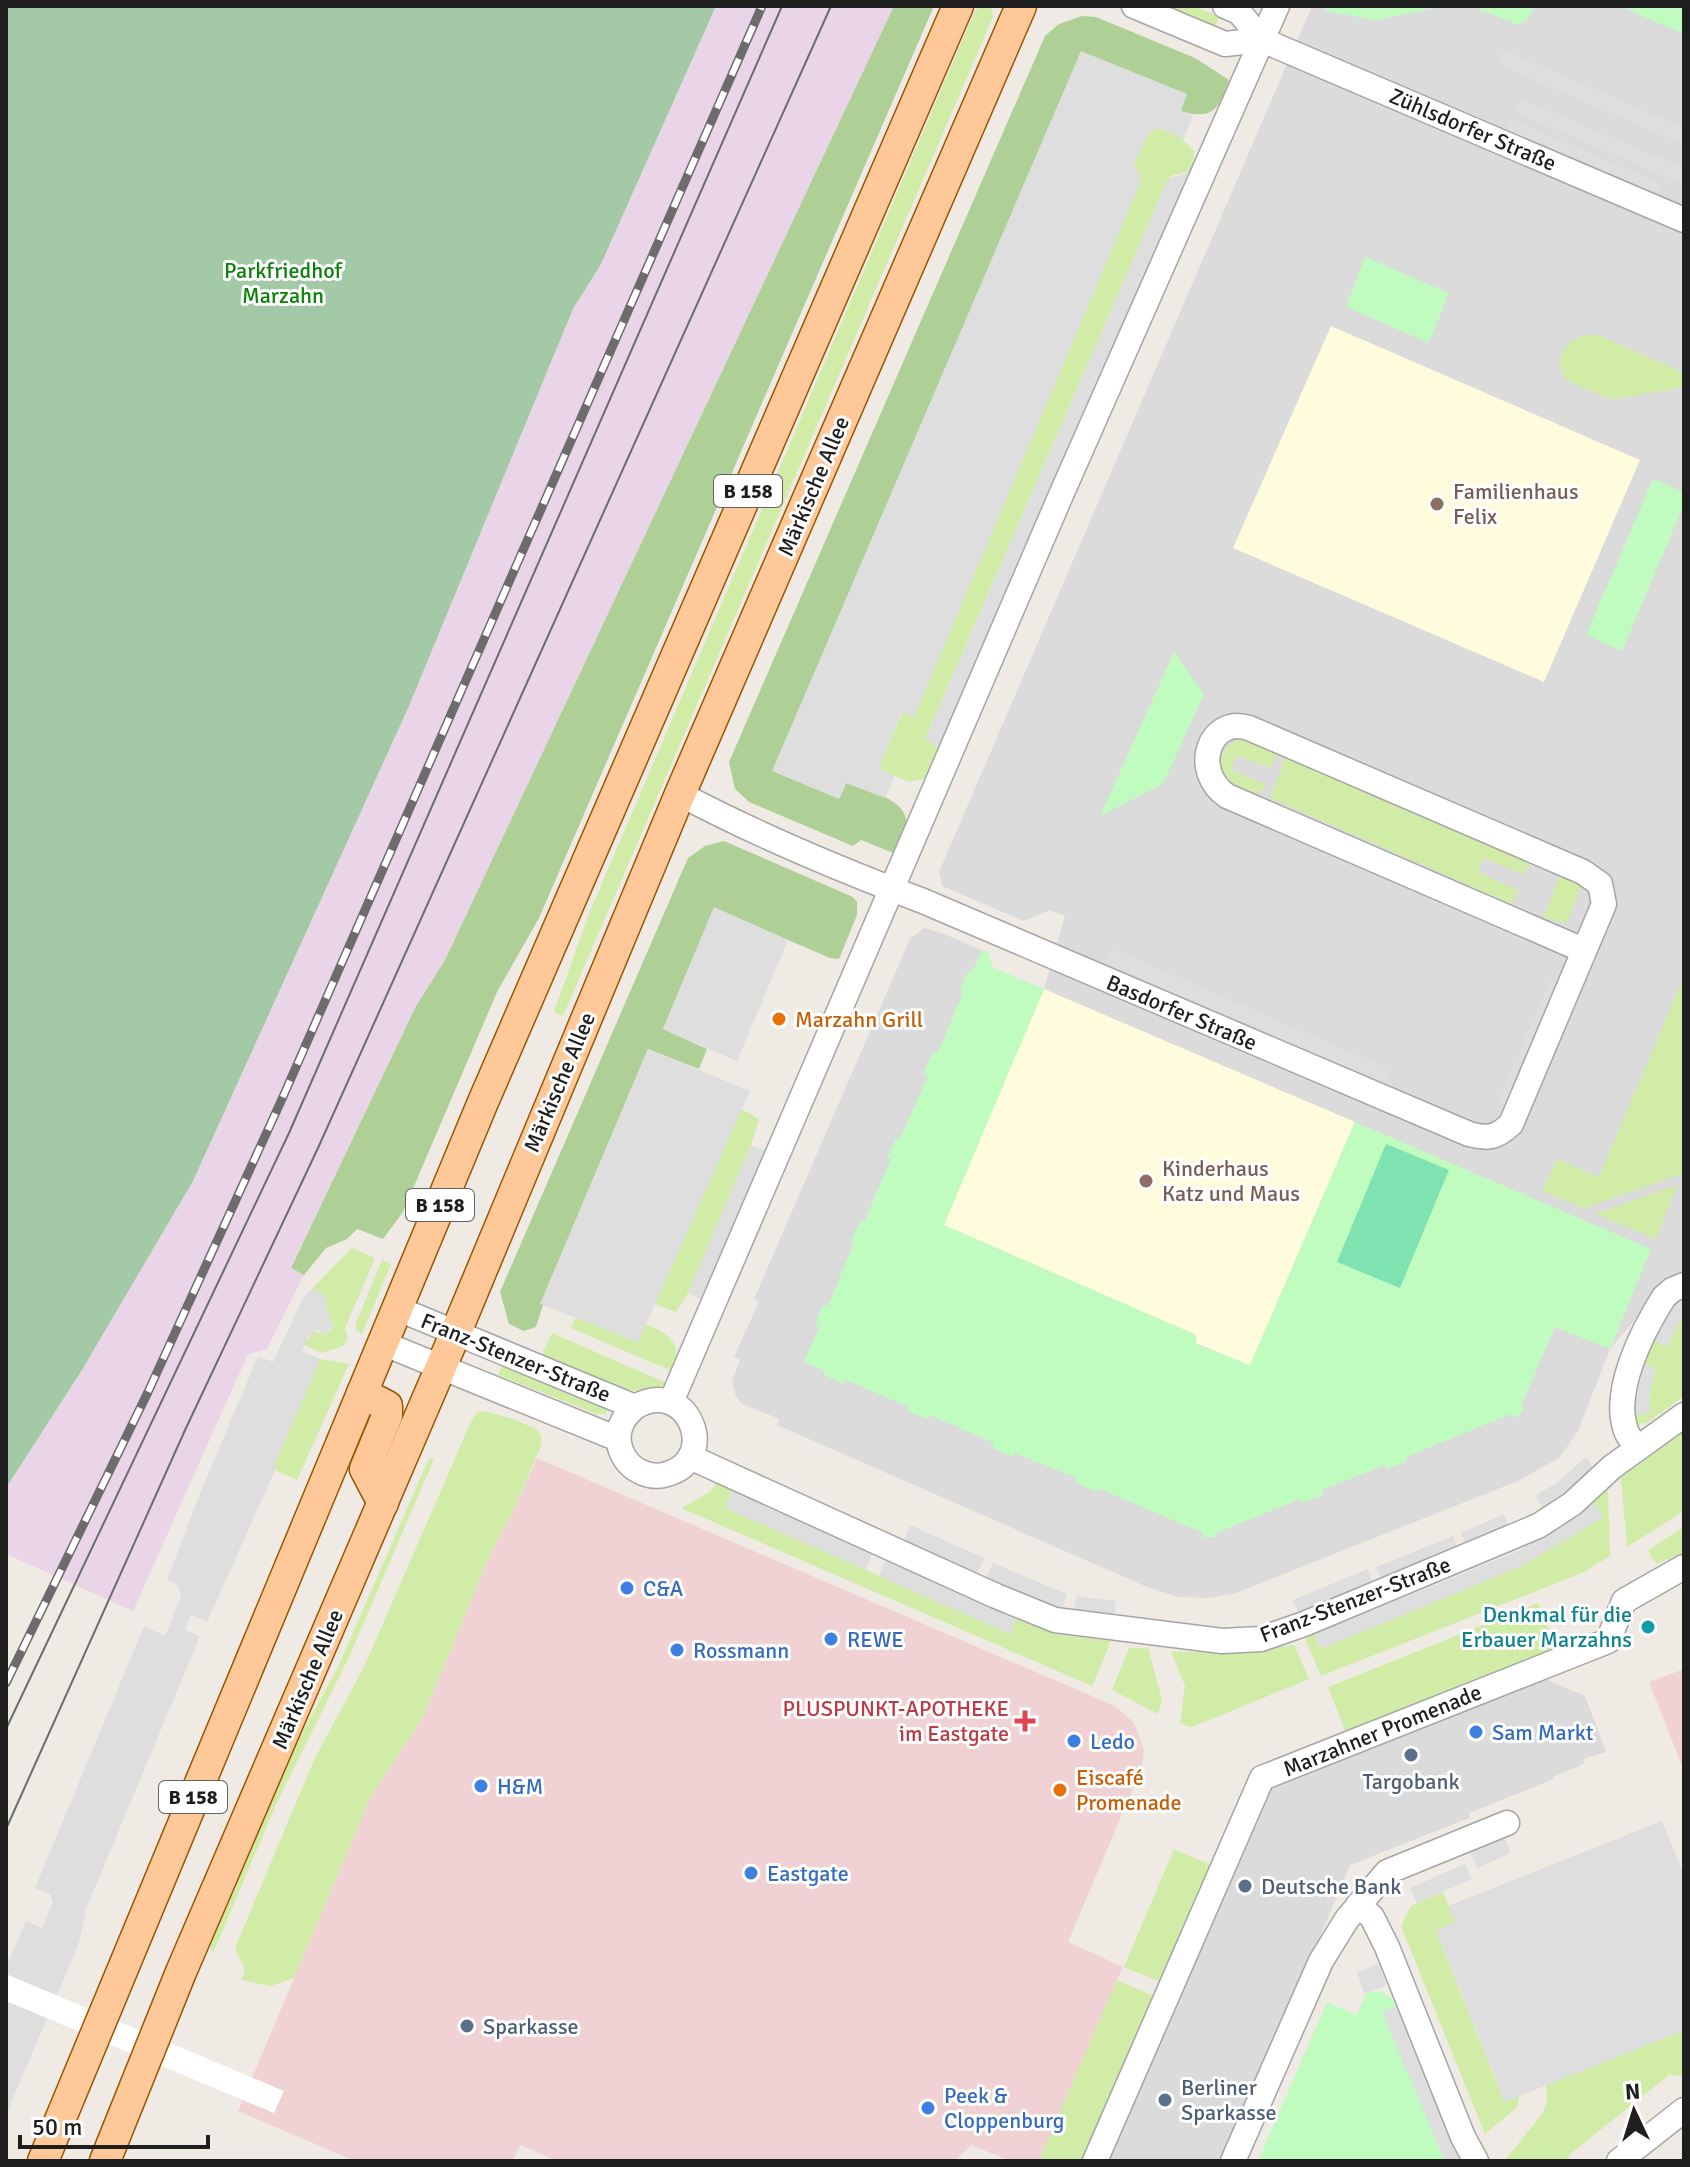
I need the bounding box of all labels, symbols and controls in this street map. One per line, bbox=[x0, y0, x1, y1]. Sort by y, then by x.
street label: Zühlsdorfer Straße bbox=[1385, 82, 1560, 177]
park label: Parkfriedhof Marzahn bbox=[224, 257, 344, 309]
street label: Märkische Allee bbox=[772, 412, 855, 560]
road number: B 158 bbox=[714, 475, 782, 507]
place label: Familienhaus Felix bbox=[1453, 478, 1579, 530]
marker: Familienhaus Felix bbox=[1428, 495, 1446, 513]
street label: Basdorfer Straße bbox=[1102, 969, 1261, 1056]
place label: Marzahn Grill bbox=[795, 1006, 923, 1033]
street label: Märkische Allee bbox=[518, 1008, 601, 1156]
marker: Marzahn Grill bbox=[770, 1010, 788, 1028]
place label: Kinderhaus Katz und Maus bbox=[1162, 1155, 1300, 1207]
marker: Kinderhaus Katz und Maus bbox=[1137, 1172, 1155, 1190]
road number: B 158 bbox=[406, 1189, 474, 1221]
street label: Franz-Stenzer-Straße bbox=[417, 1307, 615, 1408]
street label: Franz-Stenzer-Straße bbox=[1256, 1551, 1454, 1648]
place label: C&A bbox=[643, 1575, 684, 1602]
marker: C&A bbox=[618, 1579, 636, 1597]
place label: Denkmal für die Erbauer Marzahns bbox=[1461, 1601, 1632, 1653]
street label: Märkische Allee bbox=[266, 1605, 349, 1753]
marker: Denkmal für die Erbauer Marzahns bbox=[1639, 1618, 1657, 1636]
place label: REWE bbox=[847, 1626, 904, 1653]
marker: REWE bbox=[822, 1630, 840, 1648]
place label: Rossmann bbox=[693, 1637, 789, 1664]
marker: Rossmann bbox=[668, 1641, 686, 1659]
street label: Marzahner Promenade bbox=[1279, 1678, 1485, 1783]
place label: PLUSPUNKT-APOTHEKE im Eastgate bbox=[783, 1695, 1009, 1747]
marker: PLUSPUNKT-APOTHEKE im Eastgate bbox=[1016, 1712, 1034, 1730]
place label: Sam Markt bbox=[1492, 1719, 1594, 1746]
marker: Sam Markt bbox=[1467, 1723, 1485, 1741]
place label: Ledo bbox=[1090, 1728, 1135, 1755]
marker: Ledo bbox=[1065, 1732, 1083, 1750]
marker: Targobank bbox=[1402, 1746, 1420, 1764]
place label: Eiscafé Promenade bbox=[1076, 1764, 1182, 1816]
place label: Targobank bbox=[1362, 1768, 1460, 1795]
place label: H&M bbox=[497, 1773, 543, 1800]
marker: H&M bbox=[472, 1777, 490, 1795]
road number: B 158 bbox=[159, 1781, 227, 1813]
marker: Eiscafé Promenade bbox=[1051, 1781, 1069, 1799]
place label: Eastgate bbox=[767, 1860, 849, 1887]
marker: Eastgate bbox=[742, 1864, 760, 1882]
place label: Deutsche Bank bbox=[1261, 1873, 1401, 1900]
marker: Deutsche Bank bbox=[1236, 1877, 1254, 1895]
place label: Sparkasse bbox=[483, 2013, 579, 2040]
marker: Sparkasse bbox=[458, 2017, 476, 2035]
north arrow bbox=[1594, 2071, 1674, 2151]
place label: Berliner Sparkasse bbox=[1181, 2074, 1277, 2126]
text: N bbox=[1624, 2078, 1641, 2106]
place label: Peek & Cloppenburg bbox=[944, 2082, 1064, 2134]
marker: Berliner Sparkasse bbox=[1156, 2091, 1174, 2109]
scale bar bbox=[20, 2099, 208, 2149]
marker: Peek & Cloppenburg bbox=[919, 2099, 937, 2117]
text: 50 m bbox=[32, 2112, 82, 2142]

